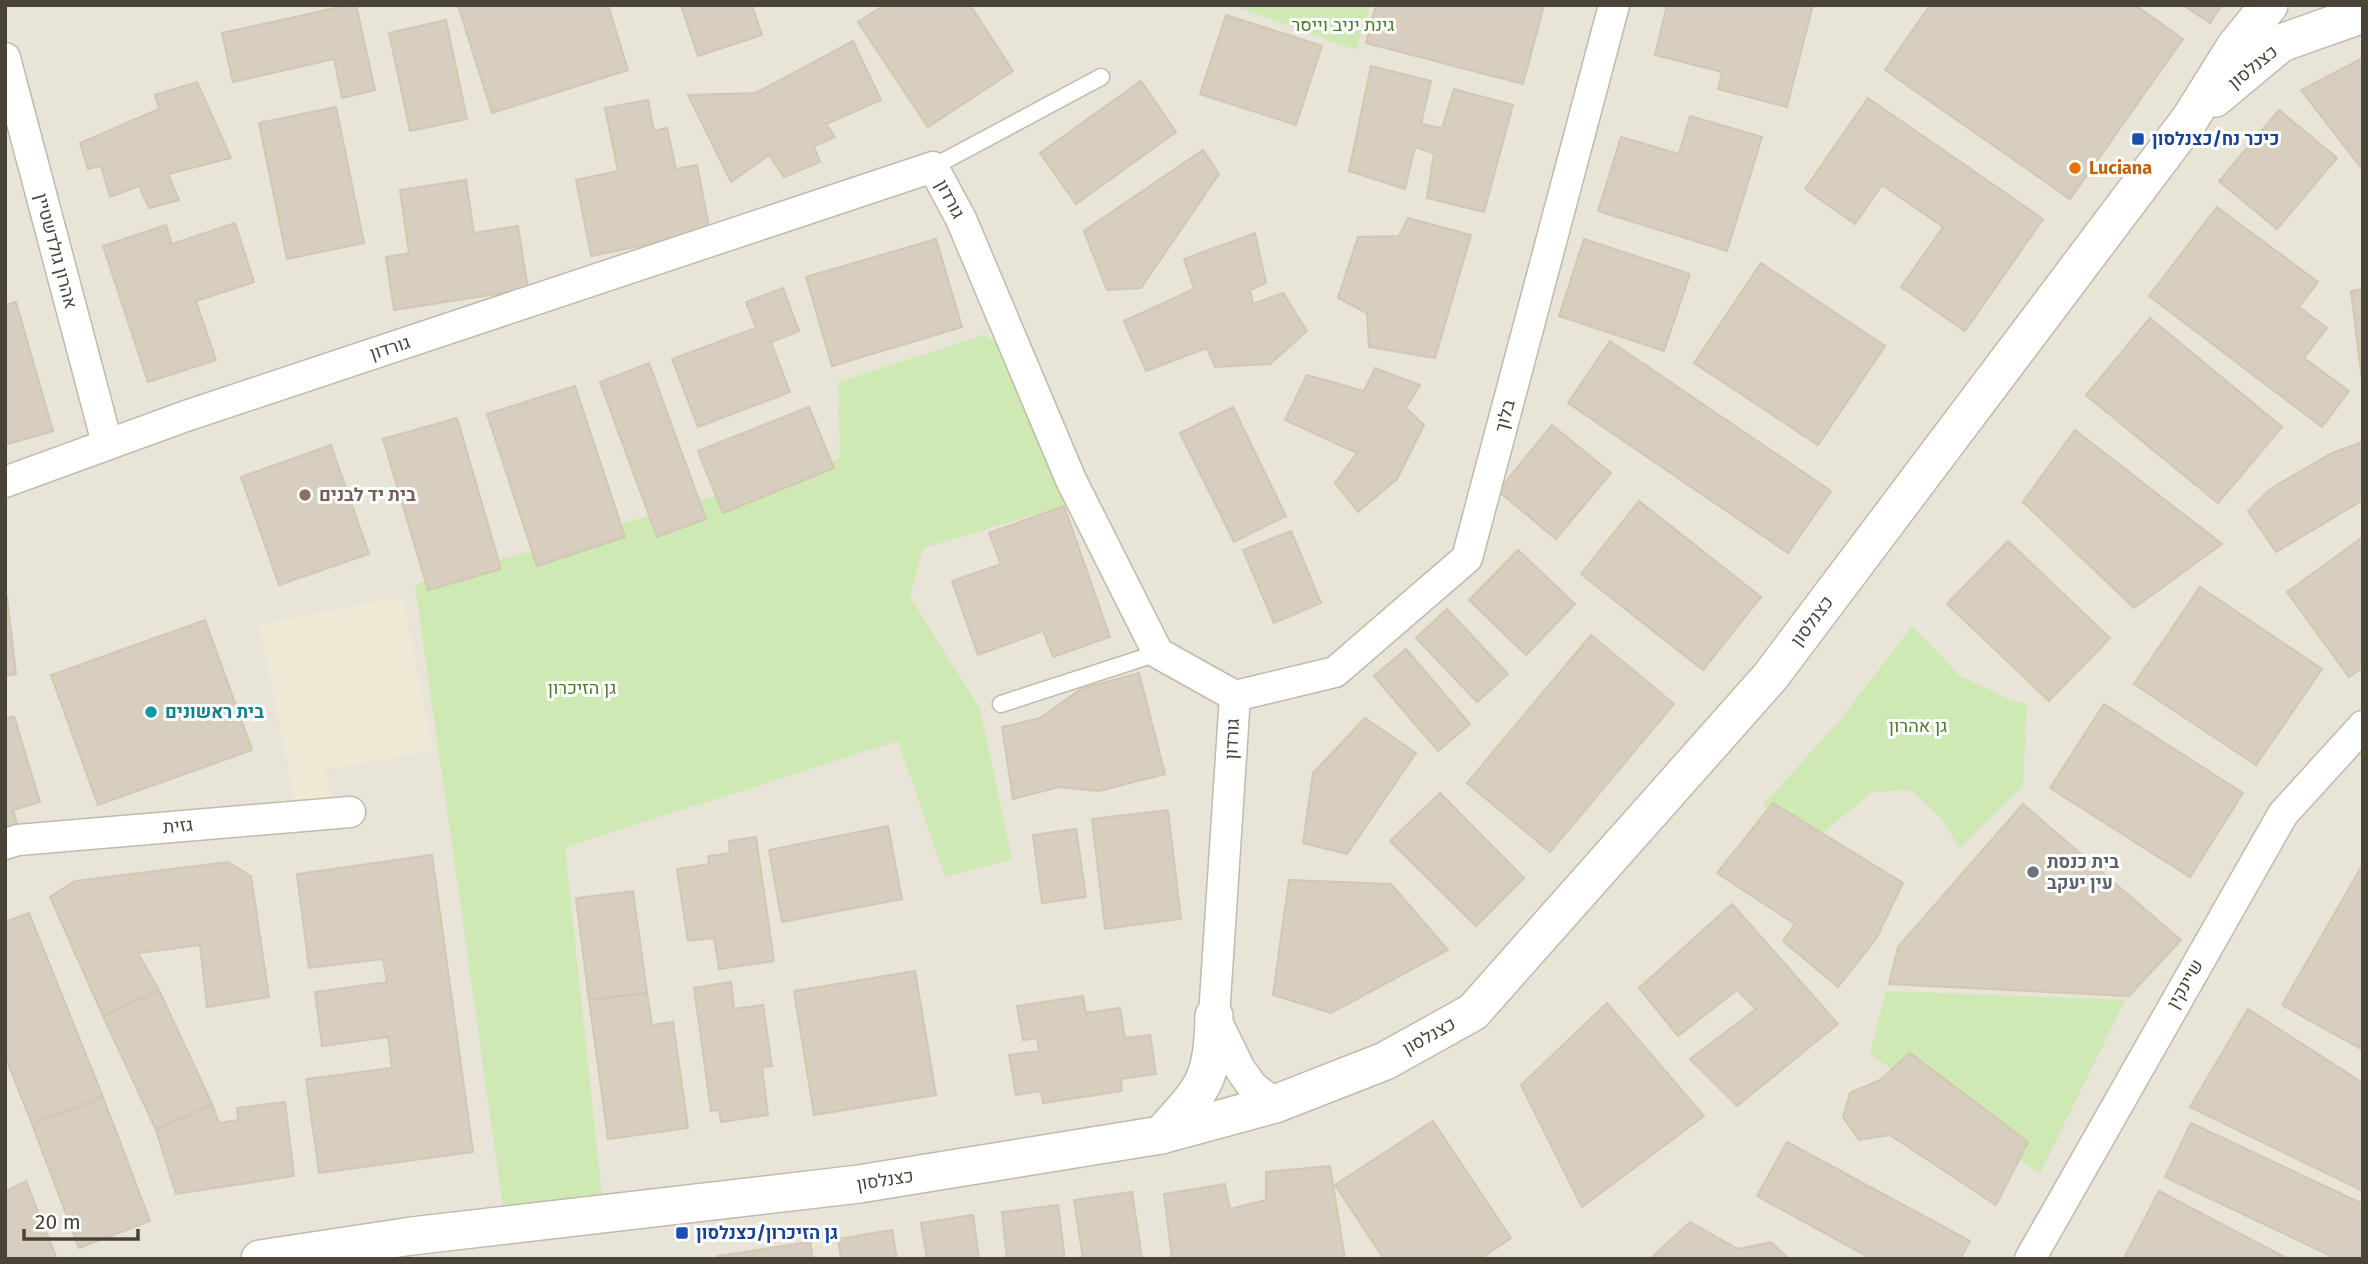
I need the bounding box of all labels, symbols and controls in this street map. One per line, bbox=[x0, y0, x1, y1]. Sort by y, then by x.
park label: גינת יניב וייסר bbox=[1291, 14, 1395, 36]
street label: כצנלסון bbox=[2224, 40, 2282, 94]
place label: כיכר נח/כצנלסון bbox=[2152, 128, 2279, 150]
marker: כיכר נח/כצנלסון bbox=[2130, 131, 2146, 147]
place label: Luciana bbox=[2089, 157, 2152, 179]
marker: Luciana bbox=[2067, 160, 2083, 176]
street label: גורדון bbox=[931, 176, 969, 222]
street label: אהרון גולדשטיין bbox=[30, 191, 82, 311]
street label: גורדון bbox=[367, 331, 413, 365]
street label: בלוך bbox=[1490, 397, 1520, 435]
place label: בית יד לבנים bbox=[319, 484, 416, 506]
marker: בית יד לבנים bbox=[297, 487, 313, 503]
street label: כצנלסון bbox=[1786, 592, 1838, 650]
park label: גן הזיכרון bbox=[548, 677, 616, 699]
place label: בית ראשונים bbox=[165, 701, 264, 723]
marker: בית ראשונים bbox=[143, 704, 159, 720]
park label: גן אהרון bbox=[1889, 715, 1947, 737]
street label: גורדון bbox=[1220, 718, 1244, 760]
street label: גזית bbox=[162, 814, 194, 838]
place label: בית כנסת עין יעקב bbox=[2047, 851, 2119, 894]
marker: בית כנסת עין יעקב bbox=[2025, 864, 2041, 880]
street label: שיינקין bbox=[2162, 955, 2208, 1013]
street label: כצנלסון bbox=[1399, 1013, 1459, 1059]
street label: כצנלסון bbox=[855, 1165, 915, 1195]
scale bar bbox=[24, 1198, 138, 1242]
text: 20 m bbox=[35, 1209, 81, 1235]
place label: גן הזיכרון/כצנלסון bbox=[696, 1222, 838, 1244]
marker: גן הזיכרון/כצנלסון bbox=[674, 1225, 690, 1241]

